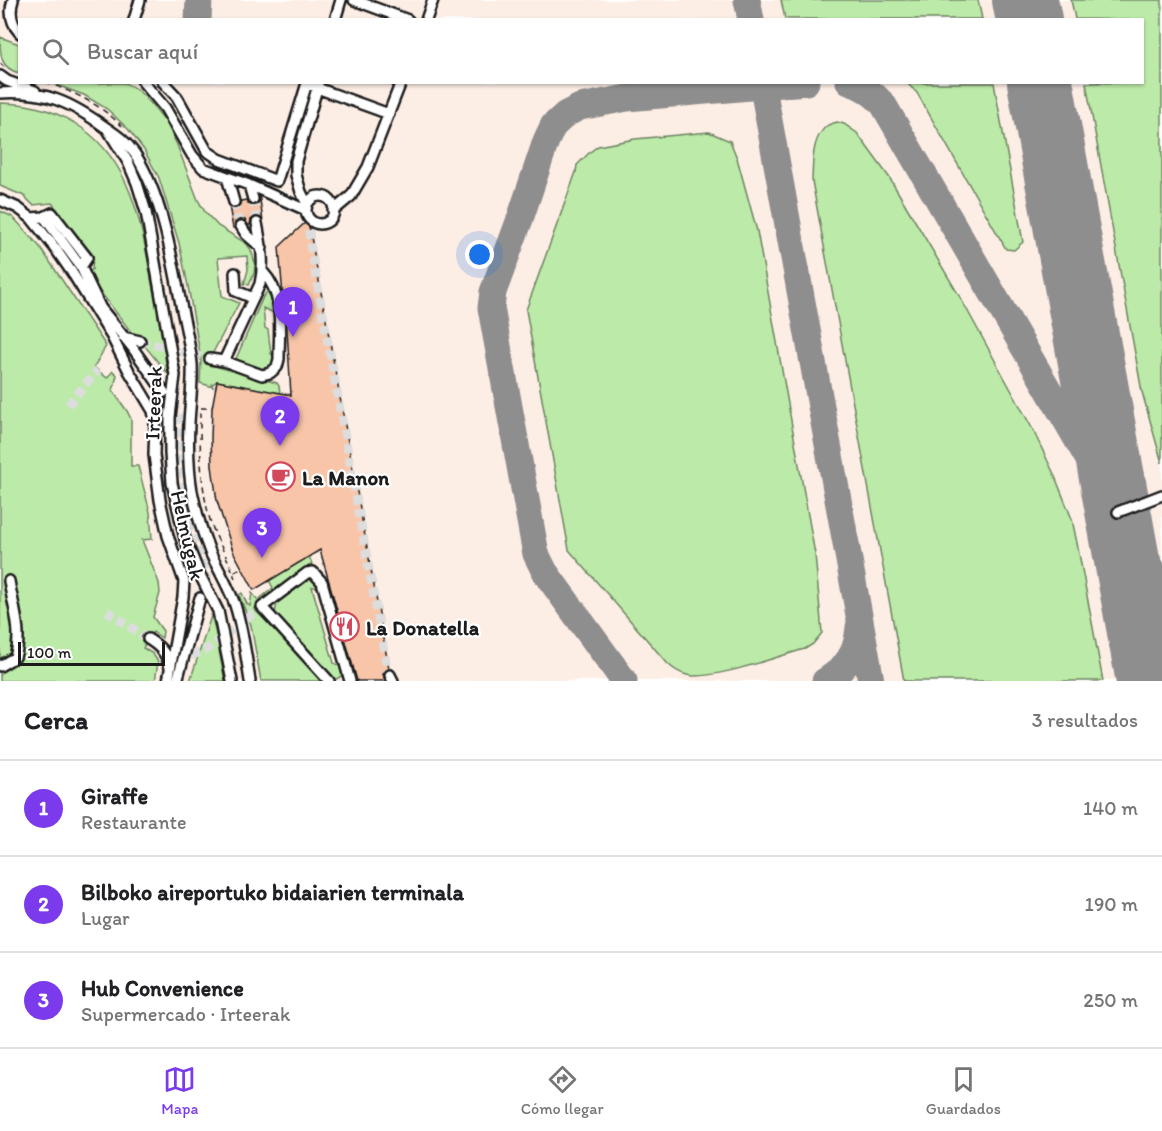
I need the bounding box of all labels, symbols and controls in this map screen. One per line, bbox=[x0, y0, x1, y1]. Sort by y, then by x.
search box bbox=[18, 18, 1144, 84]
icon: search bbox=[39, 35, 72, 68]
text: Buscar aquí bbox=[87, 38, 198, 65]
your location bbox=[465, 240, 494, 269]
pin: 1 bbox=[274, 288, 312, 337]
street label: Irteerak bbox=[139, 365, 167, 440]
pin: 2 bbox=[260, 396, 300, 446]
cafe icon: La Manon bbox=[265, 461, 297, 493]
place label: La Manon bbox=[302, 465, 390, 490]
street label: Helmugak bbox=[166, 488, 210, 582]
pin: 3 bbox=[242, 508, 282, 558]
restaurant icon: La Donatella bbox=[329, 611, 361, 643]
place label: La Donatella bbox=[366, 615, 480, 640]
scale bar bbox=[18, 639, 165, 666]
text: 100 m bbox=[27, 643, 71, 662]
text: Cerca bbox=[24, 704, 88, 736]
text: 3 resultados bbox=[1032, 708, 1138, 732]
text: Giraffe bbox=[81, 783, 148, 810]
text: 1 bbox=[39, 796, 48, 820]
text: 140 m bbox=[1083, 796, 1138, 820]
text: Restaurante bbox=[81, 810, 186, 834]
text: Bilboko aireportuko bidaiarien terminala bbox=[81, 879, 464, 906]
text: 2 bbox=[38, 892, 49, 916]
text: 190 m bbox=[1085, 892, 1138, 916]
text: Lugar bbox=[81, 906, 130, 930]
text: Hub Convenience bbox=[81, 975, 244, 1002]
text: 3 bbox=[38, 988, 49, 1012]
text: 250 m bbox=[1083, 988, 1138, 1012]
text: Supermercado · Irteerak bbox=[81, 1002, 290, 1026]
tab: Mapa bbox=[161, 1063, 198, 1118]
tab: Cómo llegar bbox=[521, 1063, 604, 1118]
tab: Guardados bbox=[926, 1063, 1001, 1118]

